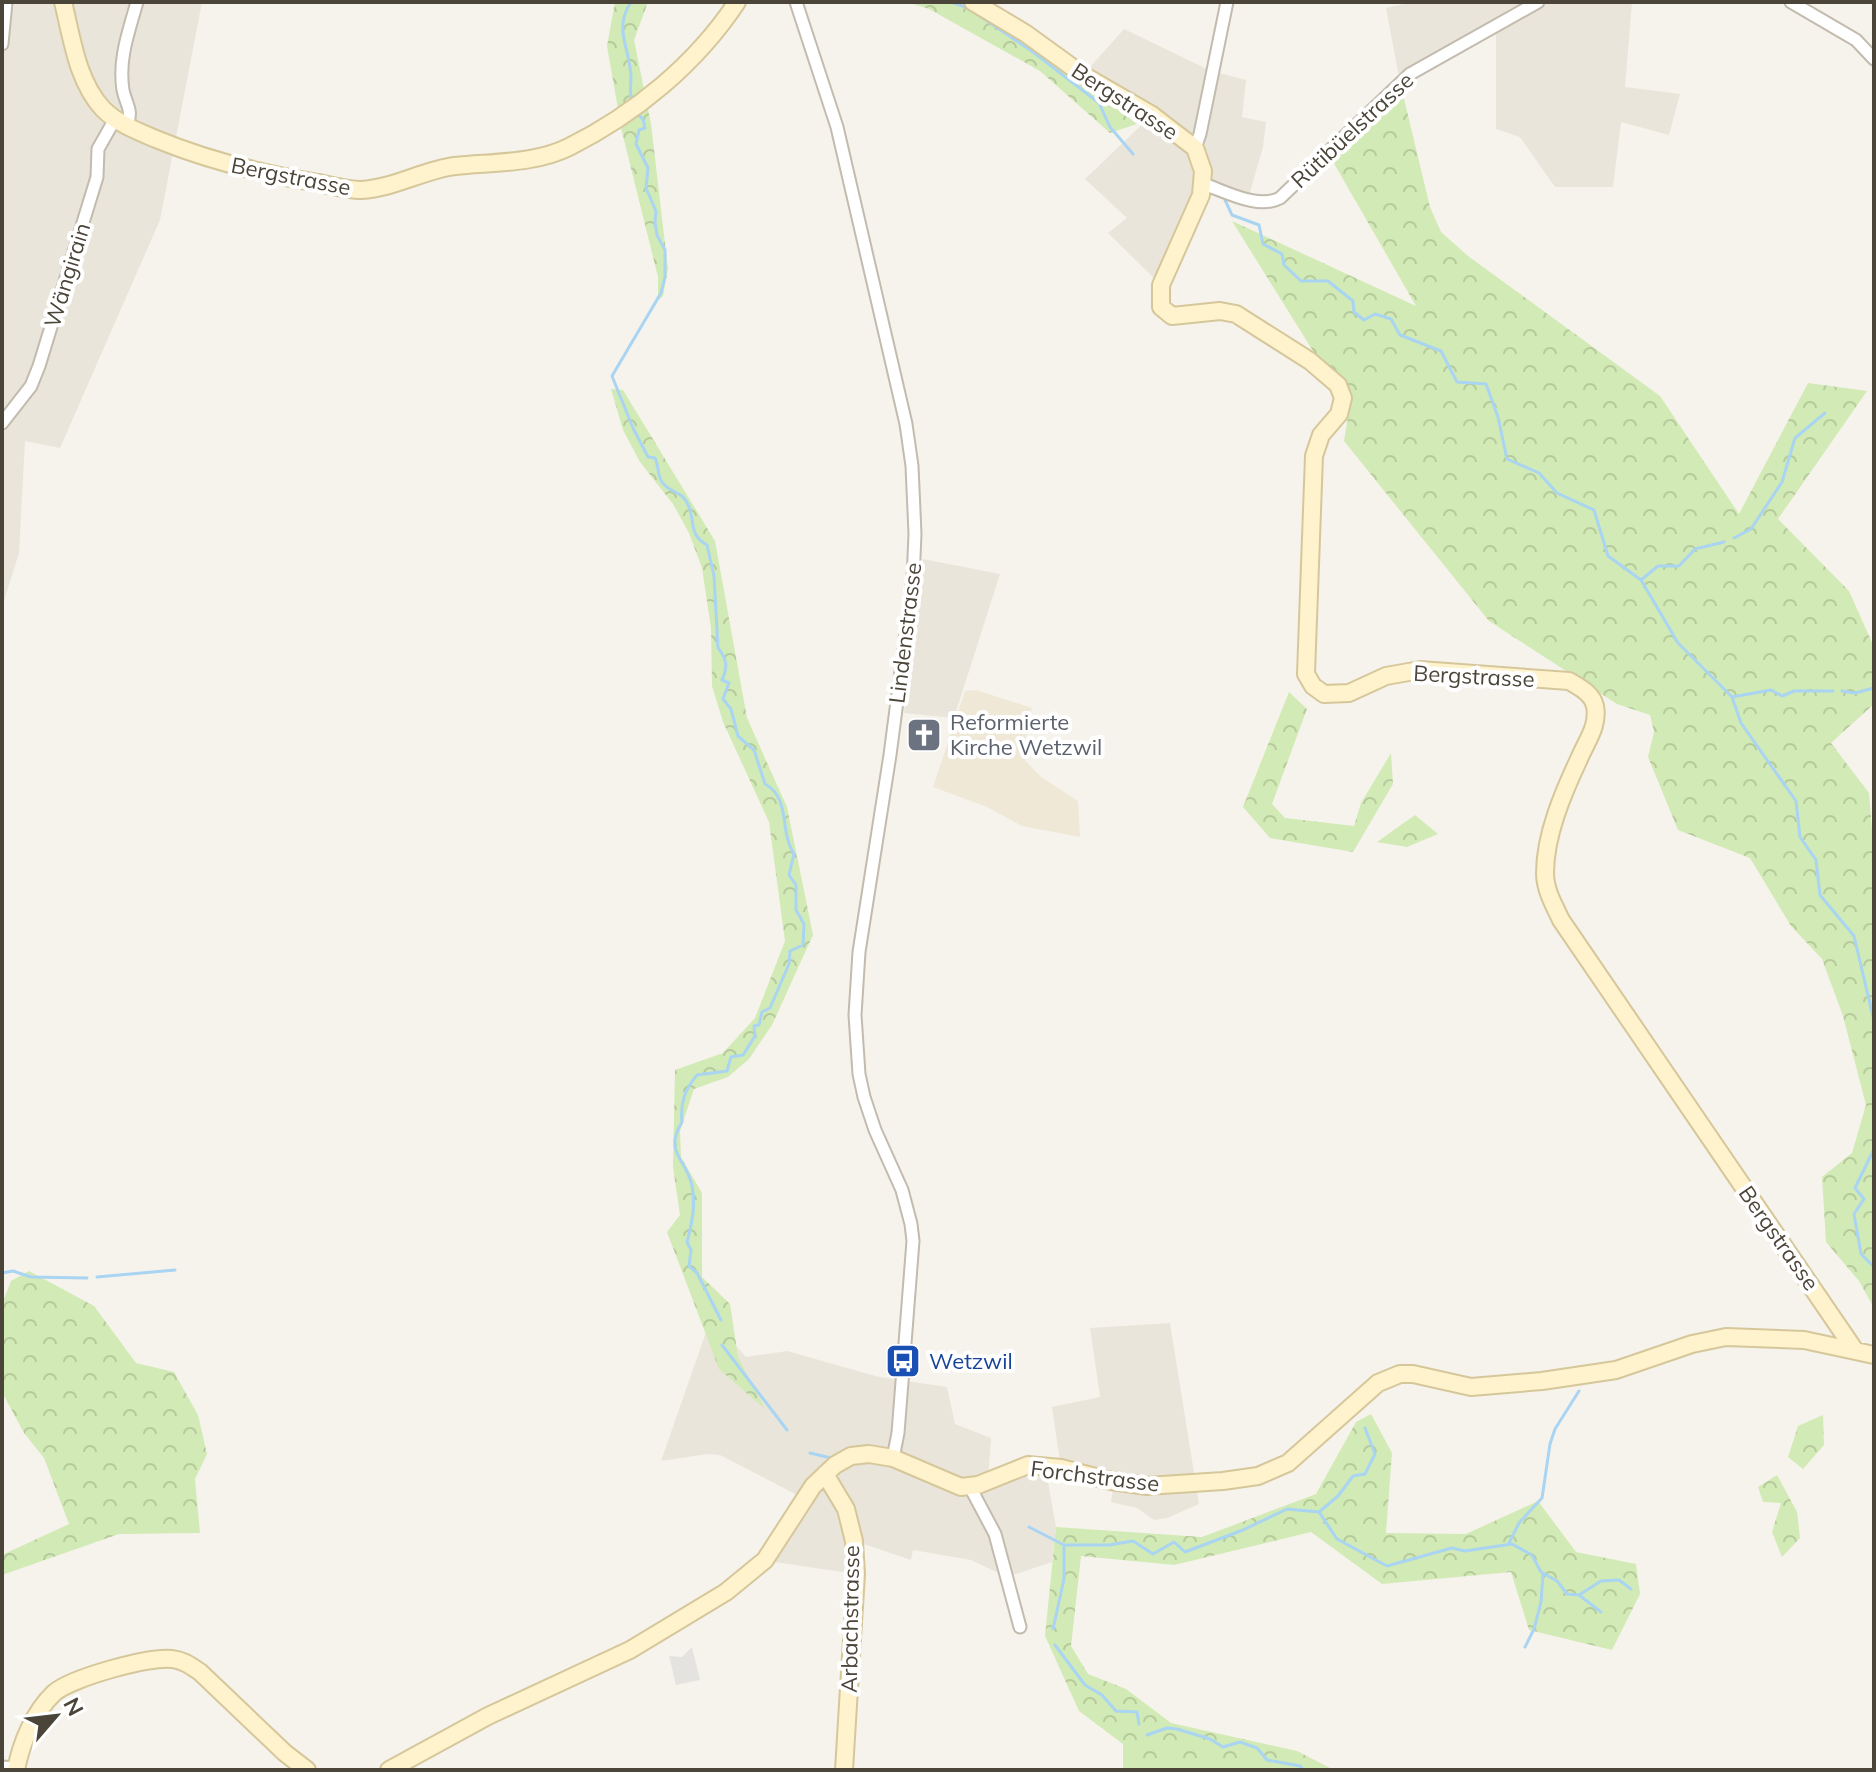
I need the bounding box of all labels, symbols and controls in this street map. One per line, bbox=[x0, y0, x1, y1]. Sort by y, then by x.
street label: Bergstrasse bbox=[1066, 56, 1184, 146]
street label: Rütibüelstrasse bbox=[1285, 66, 1419, 194]
street label: Bergstrasse bbox=[229, 151, 353, 201]
street label: Wängirain bbox=[38, 219, 96, 331]
street label: Lindenstrasse bbox=[882, 561, 928, 705]
street label: Bergstrasse bbox=[1413, 659, 1535, 693]
place label: Reformierte Kirche Wetzwil bbox=[950, 708, 1102, 761]
church icon: Reformierte Kirche Wetzwil bbox=[905, 716, 943, 754]
street label: Bergstrasse bbox=[1733, 1180, 1825, 1296]
bus stop icon: Wetzwil bbox=[884, 1342, 922, 1380]
place label: Wetzwil bbox=[929, 1347, 1013, 1375]
street label: Forchstrasse bbox=[1029, 1454, 1161, 1498]
street label: Arbachstrasse bbox=[835, 1545, 865, 1693]
north arrow bbox=[16, 1676, 96, 1756]
text: N bbox=[57, 1693, 90, 1721]

